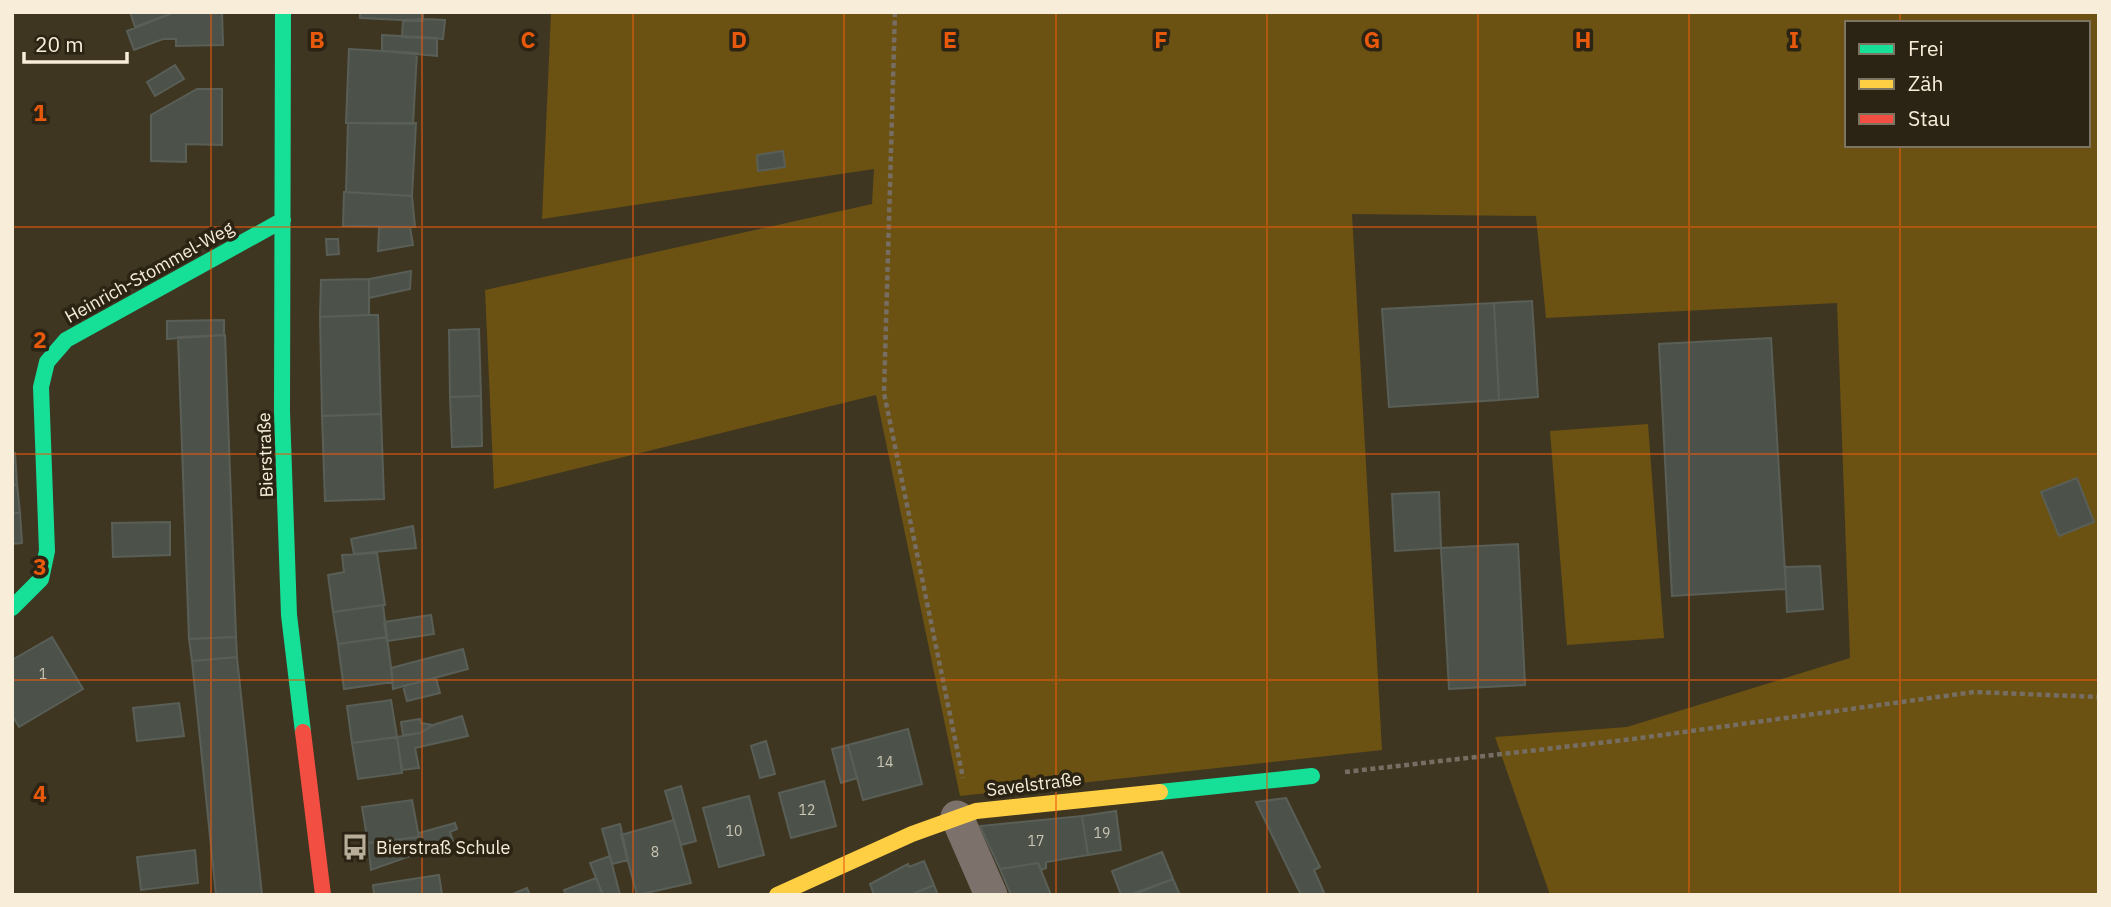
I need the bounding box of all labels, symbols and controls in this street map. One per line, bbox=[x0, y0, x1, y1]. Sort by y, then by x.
scale bar bbox=[24, 21, 128, 65]
legend bbox=[1845, 21, 2090, 147]
text: B bbox=[309, 24, 325, 54]
text: C bbox=[521, 24, 536, 54]
text: D bbox=[731, 24, 747, 54]
text: E bbox=[943, 24, 957, 54]
text: F bbox=[1154, 24, 1168, 54]
text: G bbox=[1364, 24, 1380, 54]
text: H bbox=[1575, 24, 1591, 54]
text: I bbox=[1789, 24, 1799, 54]
text: 20 m bbox=[35, 30, 84, 58]
text: Frei bbox=[1908, 34, 1944, 62]
text: Zäh bbox=[1908, 69, 1943, 97]
text: 1 bbox=[33, 97, 47, 127]
text: Stau bbox=[1908, 104, 1951, 132]
street label: Heinrich-Stommel-Weg bbox=[61, 216, 238, 328]
text: 2 bbox=[33, 324, 47, 354]
street label: Bierstraße bbox=[252, 412, 278, 498]
text: 3 bbox=[33, 551, 47, 581]
house number: 1 bbox=[39, 665, 47, 683]
house number: 14 bbox=[877, 753, 893, 771]
street label: Savelstraße bbox=[985, 767, 1083, 801]
text: 4 bbox=[33, 778, 47, 808]
house number: 12 bbox=[799, 801, 815, 819]
house number: 10 bbox=[726, 822, 742, 840]
house number: 19 bbox=[1094, 824, 1110, 842]
bus stop icon: Bierstraß Schule bbox=[340, 832, 370, 862]
house number: 17 bbox=[1028, 832, 1044, 850]
place label: Bierstraß Schule bbox=[376, 836, 510, 859]
house number: 8 bbox=[651, 843, 659, 861]

